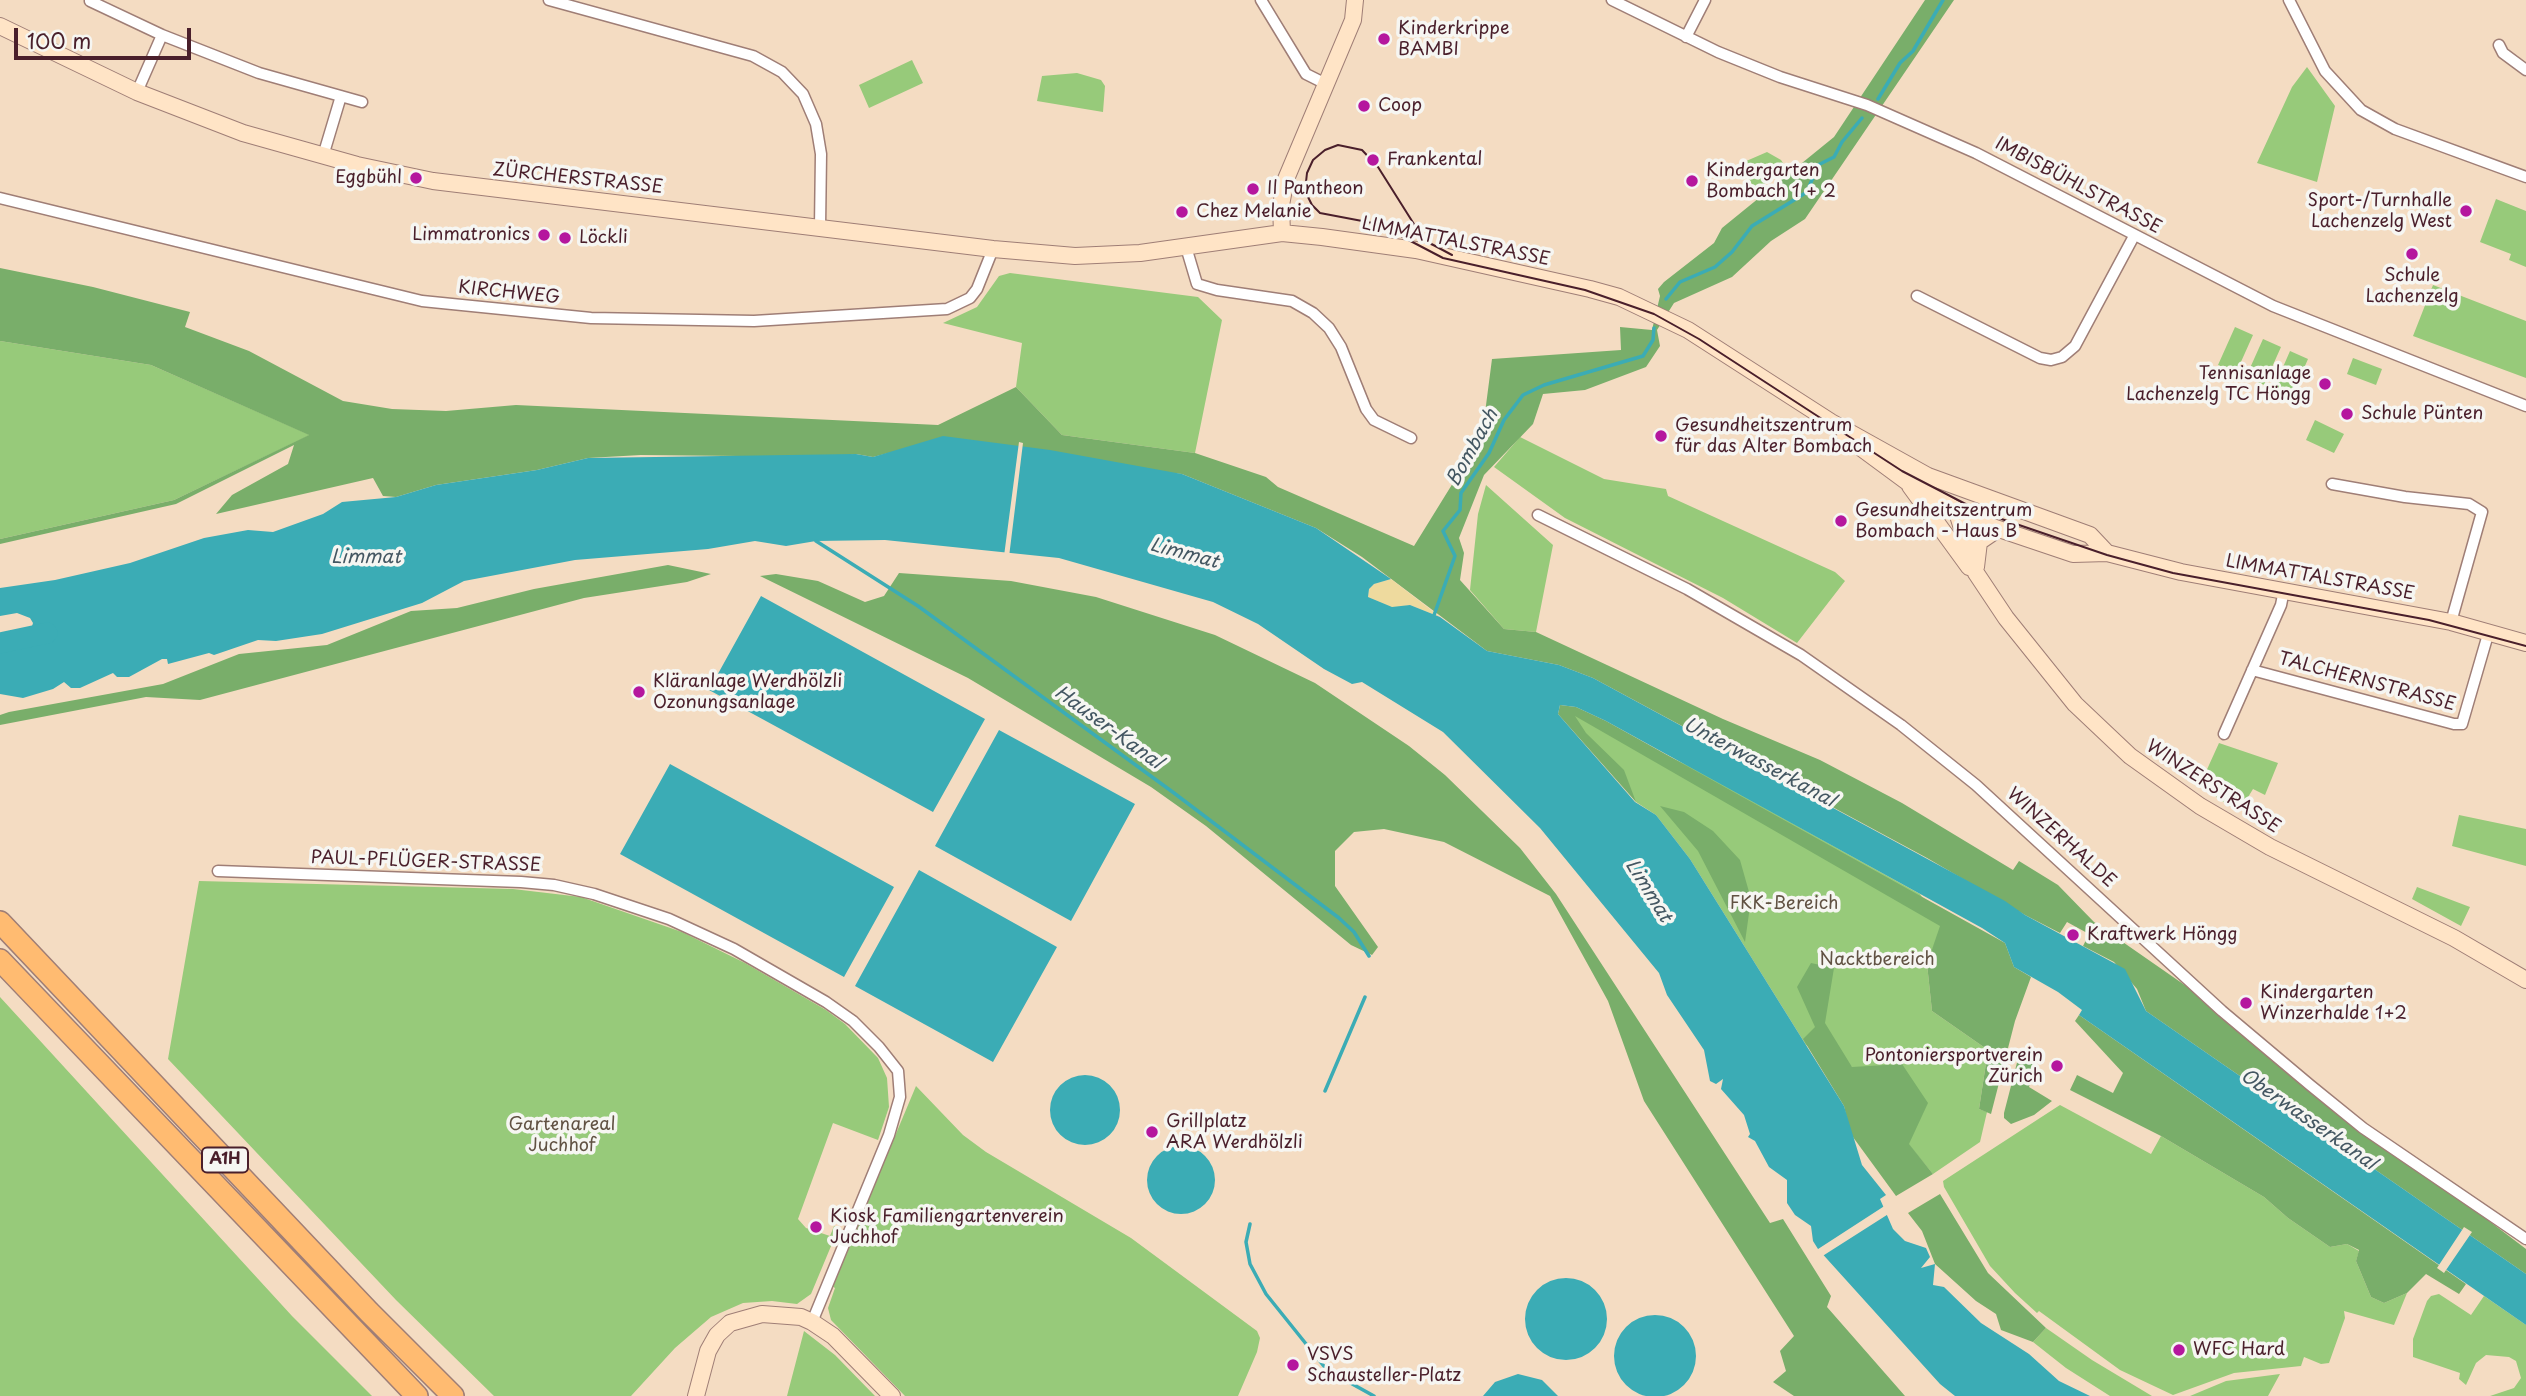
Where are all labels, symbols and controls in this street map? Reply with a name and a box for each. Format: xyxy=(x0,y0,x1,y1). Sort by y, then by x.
scale bar xyxy=(18,14,194,58)
place label: Kinderkrippe BAMBI xyxy=(1398,18,1509,60)
text: 100 m xyxy=(27,24,91,56)
marker: Kinderkrippe BAMBI xyxy=(1376,31,1392,47)
place label: Coop xyxy=(1378,95,1422,117)
marker: Coop xyxy=(1356,98,1372,114)
street label: IMBISBÜHLSTRASSE xyxy=(1991,133,2165,239)
place label: Frankental xyxy=(1387,149,1482,171)
marker: Frankental xyxy=(1365,152,1381,168)
street label: ZÜRCHERSTRASSE xyxy=(492,159,664,199)
place label: Kindergarten Bombach 1 + 2 xyxy=(1706,160,1836,202)
place label: Eggbühl xyxy=(335,167,402,189)
marker: Eggbühl xyxy=(408,170,424,186)
marker: Kindergarten Bombach 1 + 2 xyxy=(1684,173,1700,189)
place label: Il Pantheon xyxy=(1267,178,1364,200)
marker: Il Pantheon xyxy=(1245,181,1261,197)
place label: Sport-/Turnhalle Lachenzelg West xyxy=(2308,190,2452,232)
place label: Chez Melanie xyxy=(1196,201,1312,223)
marker: Sport-/Turnhalle Lachenzelg West xyxy=(2458,203,2474,219)
marker: Chez Melanie xyxy=(1174,204,1190,220)
street label: LIMMATTALSTRASSE xyxy=(1360,213,1552,271)
place label: Limmatronics xyxy=(412,224,530,246)
marker: Limmatronics xyxy=(536,227,552,243)
place label: Löckli xyxy=(579,227,628,249)
marker: Löckli xyxy=(557,230,573,246)
marker: Schule Lachenzelg xyxy=(2404,246,2420,262)
place label: Schule Lachenzelg xyxy=(2366,265,2458,308)
street label: KIRCHWEG xyxy=(457,277,561,309)
place label: Tennisanlage Lachenzelg TC Höngg xyxy=(2126,363,2311,406)
marker: Tennisanlage Lachenzelg TC Höngg xyxy=(2317,376,2333,392)
place label: Schule Pünten xyxy=(2361,403,2483,425)
water label: Bombach xyxy=(1443,406,1503,490)
marker: Schule Pünten xyxy=(2339,406,2355,422)
place label: Gesundheitszentrum für das Alter Bombach xyxy=(1675,415,1872,458)
marker: Gesundheitszentrum für das Alter Bombach xyxy=(1653,428,1669,444)
place label: Gesundheitszentrum Bombach - Haus B xyxy=(1855,500,2032,542)
marker: Gesundheitszentrum Bombach - Haus B xyxy=(1833,513,1849,529)
water label: Limmat xyxy=(1147,534,1221,574)
water label: Limmat xyxy=(331,547,401,569)
street label: LIMMATTALSTRASSE xyxy=(2224,551,2416,605)
street label: TALCHERNSTRASSE xyxy=(2276,648,2458,716)
place label: Kläranlage Werdhölzli Ozonungsanlage xyxy=(653,671,842,714)
water label: Hauser-Kanal xyxy=(1050,681,1166,775)
marker: Kläranlage Werdhölzli Ozonungsanlage xyxy=(631,684,647,700)
water label: Unterwasserkanal xyxy=(1679,713,1839,813)
street label: WINZERSTRASSE xyxy=(2142,736,2284,838)
street label: WINZERHALDE xyxy=(2002,783,2120,893)
street label: PAUL-PFLÜGER-STRASSE xyxy=(310,847,542,877)
water label: Limmat xyxy=(1620,855,1676,927)
park label: FKK-Bereich xyxy=(1730,893,1838,915)
place label: Kraftwerk Höngg xyxy=(2087,924,2237,946)
marker: Kraftwerk Höngg xyxy=(2065,927,2081,943)
park label: Nacktbereich xyxy=(1819,949,1935,971)
place label: Kindergarten Winzerhalde 1+2 xyxy=(2260,982,2407,1024)
marker: Kindergarten Winzerhalde 1+2 xyxy=(2238,995,2254,1011)
place label: Pontoniersportverein Zürich xyxy=(1865,1045,2043,1088)
marker: Pontoniersportverein Zürich xyxy=(2049,1058,2065,1074)
water label: Oberwasserkanal xyxy=(2236,1065,2380,1175)
place label: Grillplatz ARA Werdhölzli xyxy=(1166,1111,1303,1154)
park label: Gartenareal Juchhof xyxy=(508,1114,616,1156)
marker: Grillplatz ARA Werdhölzli xyxy=(1144,1124,1160,1140)
road number: A1H xyxy=(202,1148,248,1172)
place label: Kiosk Familiengartenverein Juchhof xyxy=(830,1206,1064,1248)
marker: Kiosk Familiengartenverein Juchhof xyxy=(808,1219,824,1235)
place label: WFC Hard xyxy=(2193,1339,2285,1361)
marker: WFC Hard xyxy=(2171,1342,2187,1358)
place label: VSVS Schausteller-Platz xyxy=(1307,1344,1461,1386)
marker: VSVS Schausteller-Platz xyxy=(1285,1357,1301,1373)

